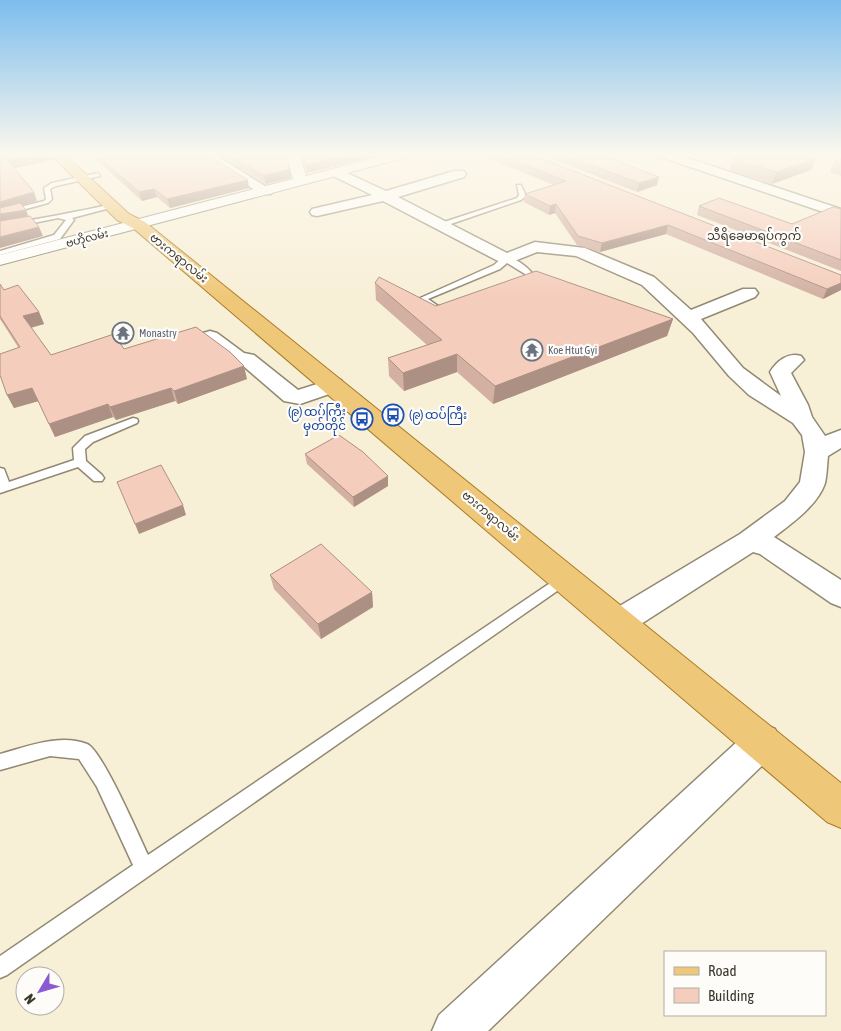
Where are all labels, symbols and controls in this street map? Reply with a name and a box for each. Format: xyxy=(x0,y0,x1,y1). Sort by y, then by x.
street label: ဗဟိုလမ်း xyxy=(64,226,110,252)
district label: သီရိခေမာရပ်ကွက် xyxy=(707,227,801,246)
street label: ဗားကရာလမ်း xyxy=(145,229,212,288)
temple icon: Monastry xyxy=(111,321,135,345)
place label: Monastry xyxy=(139,327,177,339)
temple icon: Koe Htut Gyi xyxy=(520,338,544,362)
place label: Koe Htut Gyi xyxy=(548,344,597,356)
place label: (၉) ထပ်ကြီး မှတ်တိုင် xyxy=(288,403,346,436)
bus stop icon: (၉) ထပ်ကြီး xyxy=(381,403,405,427)
place label: (၉) ထပ်ကြီး xyxy=(409,406,467,425)
bus stop icon: (၉) ထပ်ကြီး မှတ်တိုင် xyxy=(350,407,374,431)
street label: ဗားကရာလမ်း xyxy=(457,486,524,546)
legend xyxy=(664,951,826,1016)
text: Road xyxy=(708,962,737,979)
north arrow xyxy=(15,966,65,1016)
text: Building xyxy=(708,987,754,1004)
text: N xyxy=(21,991,39,1007)

